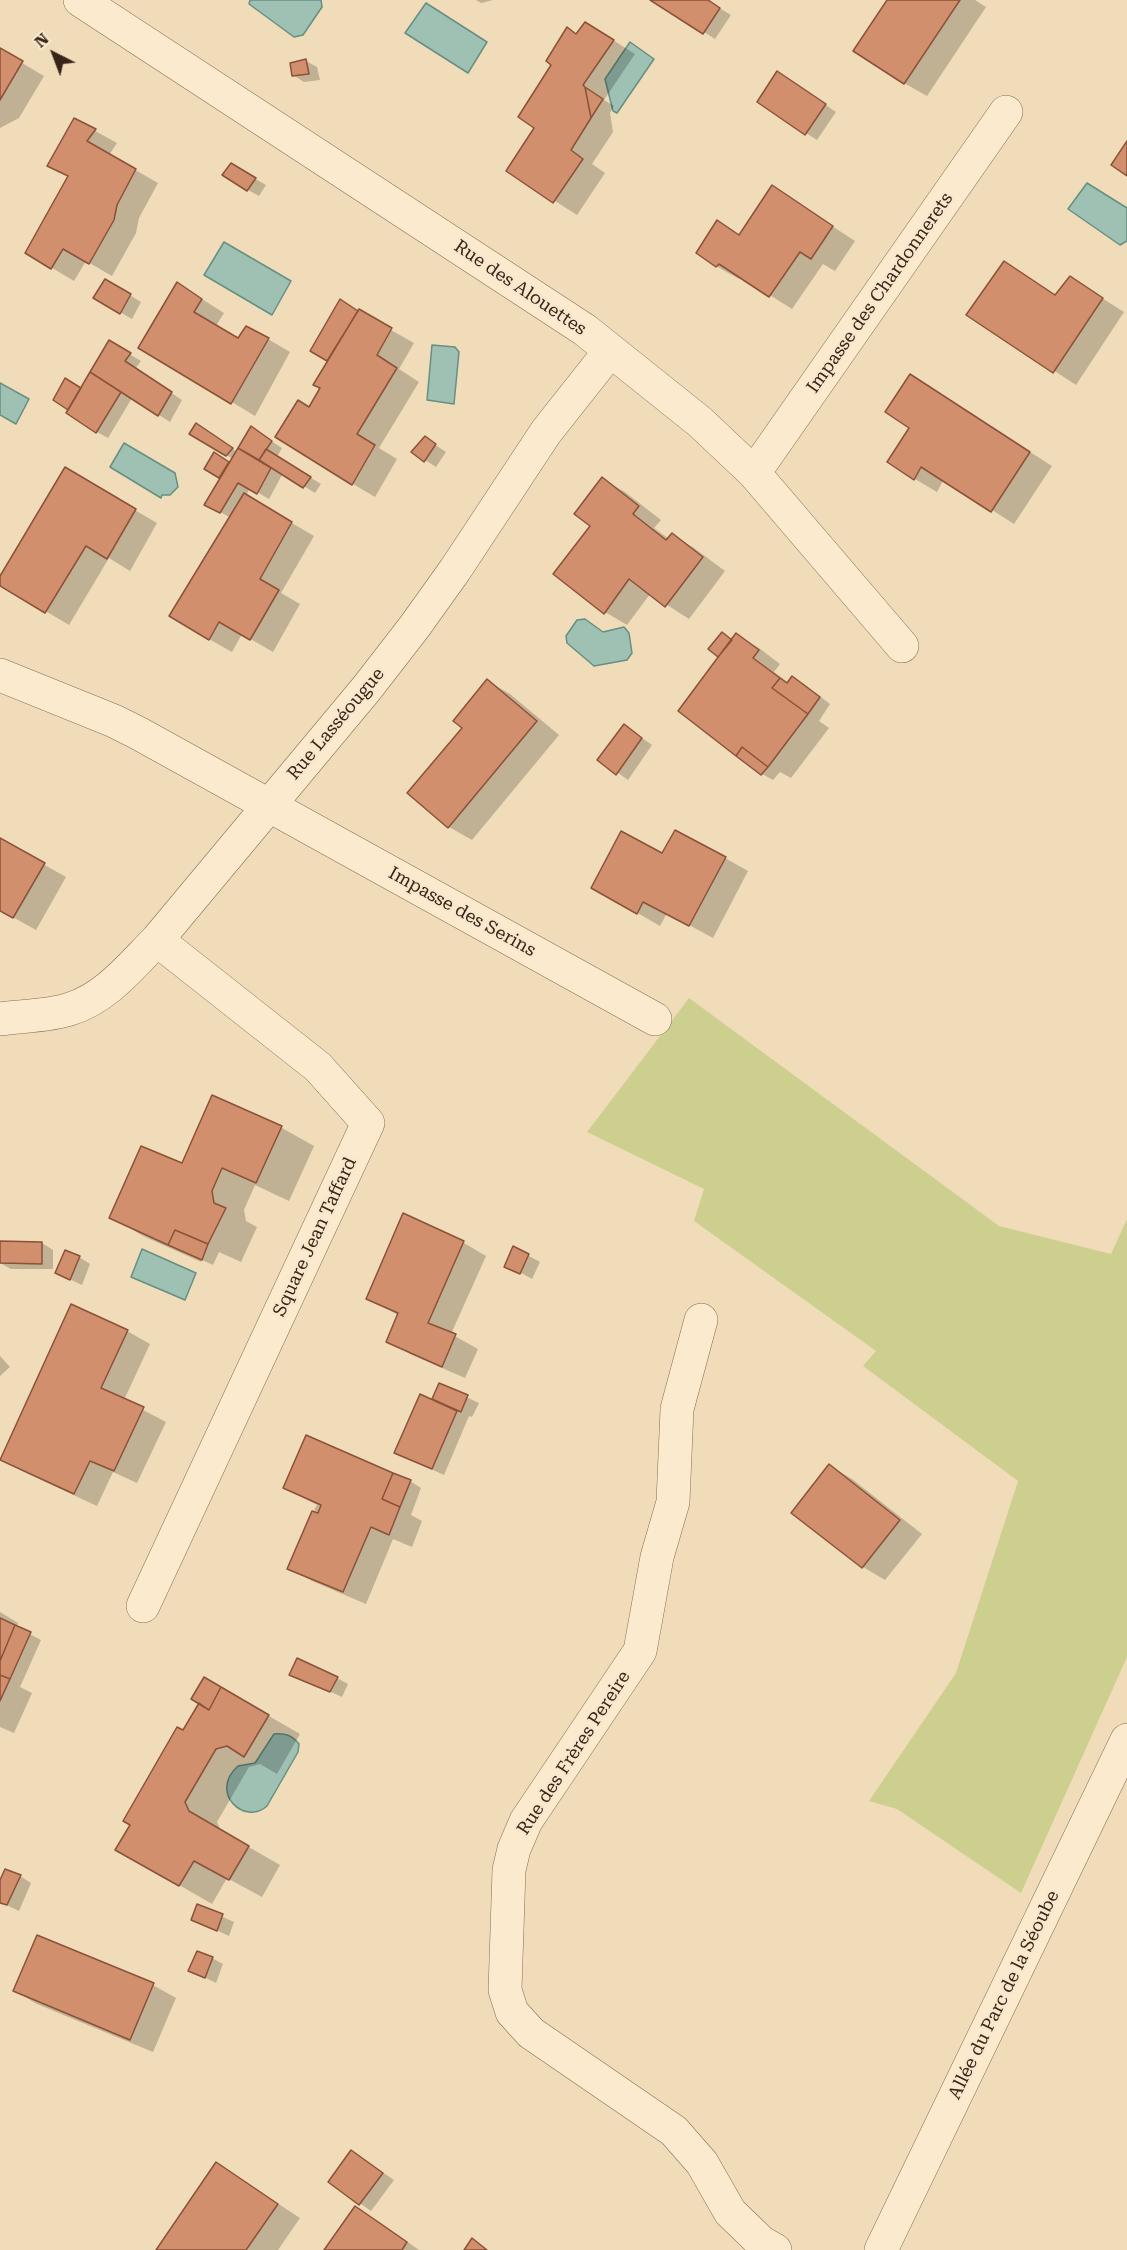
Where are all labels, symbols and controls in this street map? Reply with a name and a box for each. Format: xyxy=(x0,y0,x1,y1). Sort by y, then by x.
north arrow xyxy=(24,24,84,84)
text: N xyxy=(31,29,53,51)
street label: Impasse des Chardonnerets xyxy=(802,189,958,397)
street label: Rue des Alouettes xyxy=(450,236,590,340)
street label: Rue Lasséougue xyxy=(283,664,389,784)
street label: Impasse des Serins xyxy=(385,863,539,961)
street label: Square Jean Taffard xyxy=(269,1154,361,1320)
street label: Rue des Frères Pereire xyxy=(513,1667,635,1839)
street label: Allée du Parc de la Séoube xyxy=(944,1887,1064,2103)

